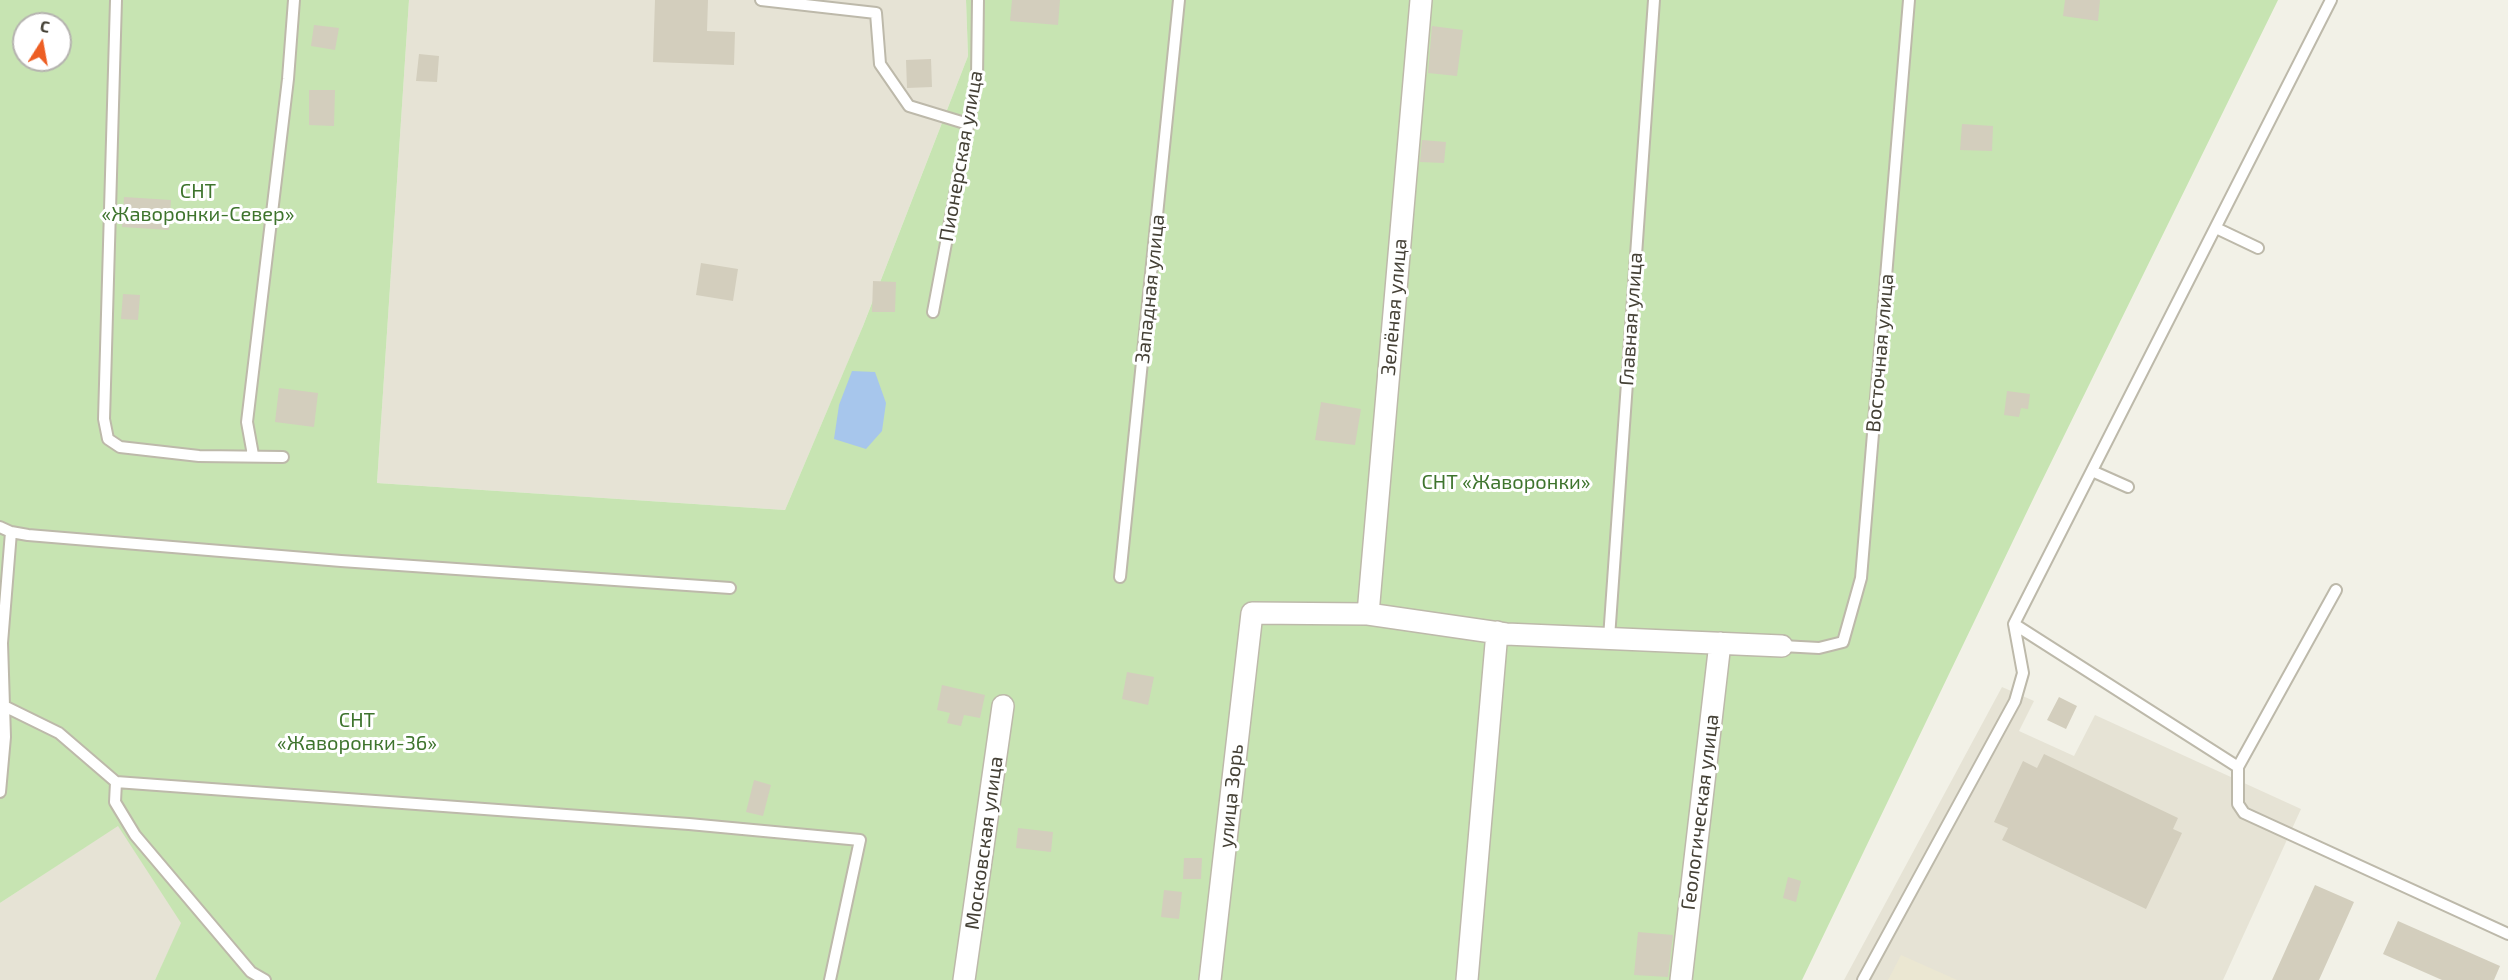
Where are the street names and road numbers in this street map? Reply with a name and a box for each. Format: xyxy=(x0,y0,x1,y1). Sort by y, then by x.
street label: Пионерская улица xyxy=(934,69,988,243)
street label: Западная улица xyxy=(1130,213,1170,365)
street label: Зелёная улица xyxy=(1376,237,1412,377)
street label: Главная улица xyxy=(1614,251,1648,387)
street label: Восточная улица xyxy=(1861,273,1899,433)
street label: Геологическая улица xyxy=(1676,713,1724,911)
street label: улица Зорь xyxy=(1214,743,1248,849)
street label: Московская улица xyxy=(960,755,1008,931)

